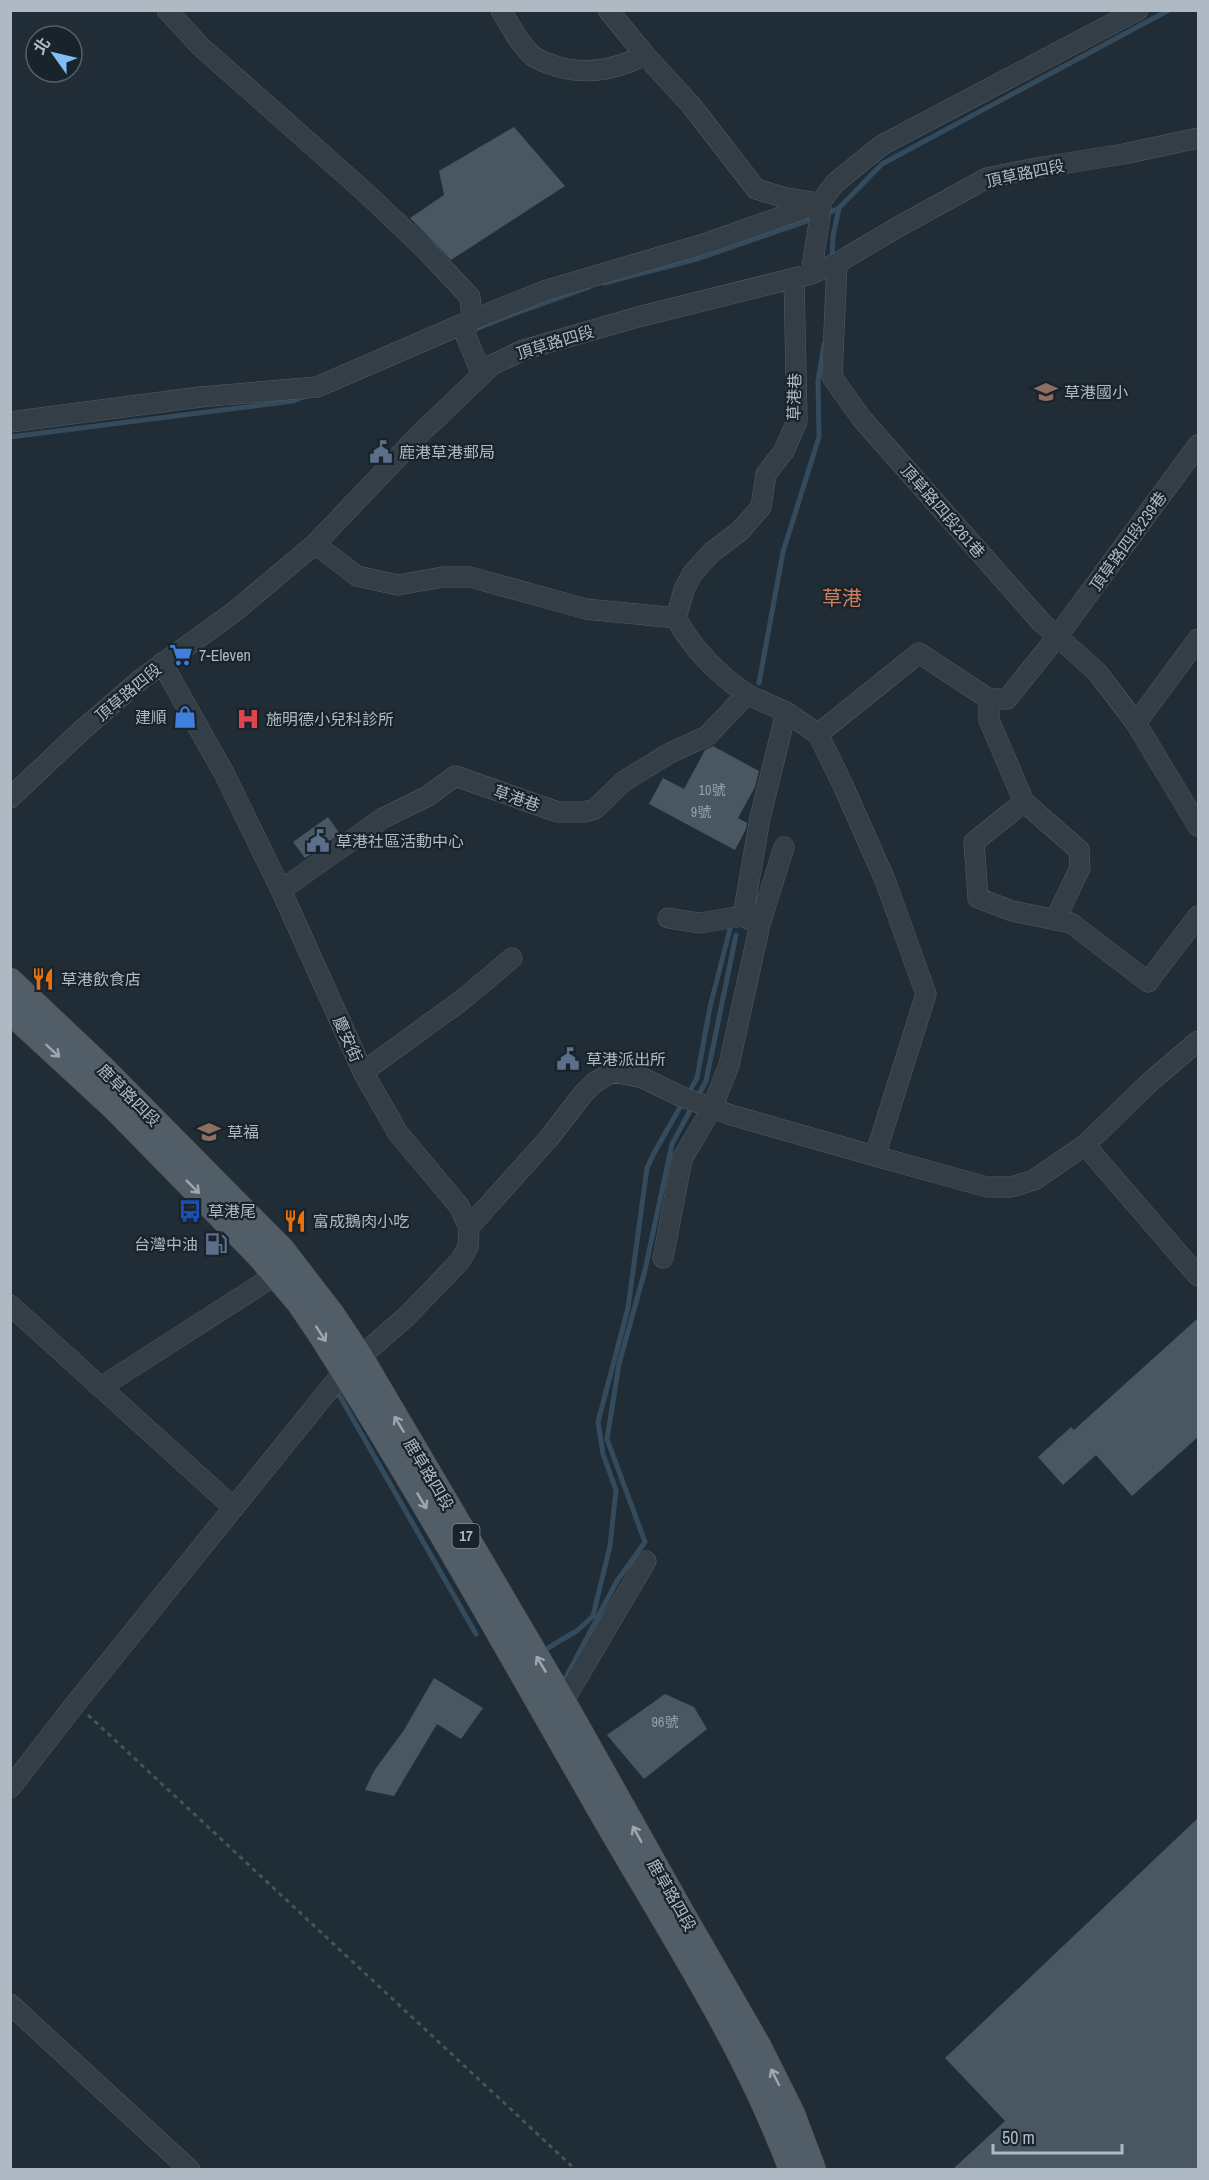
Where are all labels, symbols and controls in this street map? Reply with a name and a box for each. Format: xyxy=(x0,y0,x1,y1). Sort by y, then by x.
north arrow xyxy=(24,24,84,84)
text: 北 xyxy=(28,33,55,58)
street label: 頂草路四段 xyxy=(984,154,1066,192)
street label: 頂草路四段 xyxy=(514,320,596,364)
street label: 草港巷 xyxy=(783,373,805,421)
school or university icon: 草港國小 xyxy=(1033,379,1059,405)
place label: 草港國小 xyxy=(1064,381,1128,403)
public building icon: 鹿港草港郵局 xyxy=(368,439,394,465)
place label: 鹿港草港郵局 xyxy=(399,441,495,463)
street label: 頂草路四段261巷 xyxy=(896,459,990,563)
street label: 頂草路四段239巷 xyxy=(1084,487,1172,595)
district label: 草港 xyxy=(822,584,862,611)
supermarket icon: 7-Eleven xyxy=(168,642,194,668)
place label: 7-Eleven xyxy=(199,644,251,666)
street label: 頂草路四段 xyxy=(90,658,166,726)
shop icon: 建順 xyxy=(172,704,198,730)
place label: 建順 xyxy=(135,706,167,728)
hospital icon: 施明德小兒科診所 xyxy=(235,706,261,732)
place label: 施明德小兒科診所 xyxy=(266,708,394,730)
street label: 草港巷 xyxy=(491,780,543,816)
house number: 10號 xyxy=(699,781,725,799)
house number: 9號 xyxy=(691,803,711,821)
public building icon: 草港社區活動中心 xyxy=(305,828,331,854)
place label: 草港社區活動中心 xyxy=(336,830,464,852)
restaurant icon: 草港飲食店 xyxy=(30,966,56,992)
place label: 草港飲食店 xyxy=(61,968,141,990)
street label: 慶安街 xyxy=(328,1013,368,1065)
one-way arrow xyxy=(46,1044,61,1058)
public building icon: 草港派出所 xyxy=(555,1046,581,1072)
place label: 草港派出所 xyxy=(586,1048,666,1070)
street label: 鹿草路四段 xyxy=(93,1059,165,1131)
school or university icon: 草福 xyxy=(196,1119,222,1145)
place label: 草福 xyxy=(227,1121,259,1143)
one-way arrow xyxy=(185,1180,200,1195)
bus stop icon: 草港尾 xyxy=(177,1198,203,1224)
place label: 草港尾 xyxy=(208,1200,256,1222)
restaurant icon: 富成鵝肉小吃 xyxy=(282,1208,308,1234)
place label: 富成鵝肉小吃 xyxy=(313,1210,409,1232)
fuel station icon: 台灣中油 xyxy=(203,1231,229,1257)
place label: 台灣中油 xyxy=(134,1233,198,1255)
one-way arrow xyxy=(315,1325,327,1342)
one-way arrow xyxy=(393,1416,405,1433)
street label: 鹿草路四段 xyxy=(399,1434,459,1514)
one-way arrow xyxy=(416,1492,428,1509)
road number: 17 xyxy=(452,1524,480,1548)
one-way arrow xyxy=(535,1656,547,1673)
house number: 96號 xyxy=(652,1713,678,1731)
one-way arrow xyxy=(631,1826,643,1843)
street label: 鹿草路四段 xyxy=(642,1855,702,1935)
one-way arrow xyxy=(768,2068,780,2086)
scale bar xyxy=(993,2117,1122,2155)
text: 50 m xyxy=(1002,2125,1035,2150)

